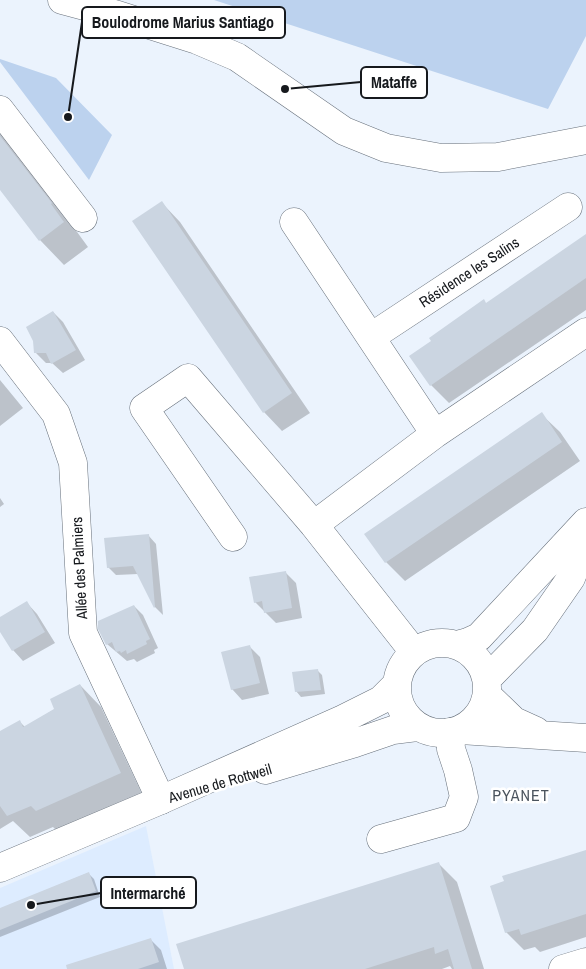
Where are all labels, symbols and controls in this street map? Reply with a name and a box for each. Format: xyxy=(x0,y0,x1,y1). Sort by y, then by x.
callout: Boulodrome Marius Santiago xyxy=(82,7,285,38)
text: Boulodrome Marius Santiago xyxy=(92,11,274,33)
callout: Mataffe xyxy=(361,67,427,98)
text: Mataffe xyxy=(371,71,417,93)
street label: Résidence les Salins xyxy=(415,232,523,312)
street label: Allée des Palmiers xyxy=(66,516,92,621)
street label: Avenue de Rottweil xyxy=(165,758,274,808)
district label: PYANET xyxy=(492,784,550,806)
callout: Intermarché xyxy=(101,877,196,908)
text: Intermarché xyxy=(110,882,186,904)

